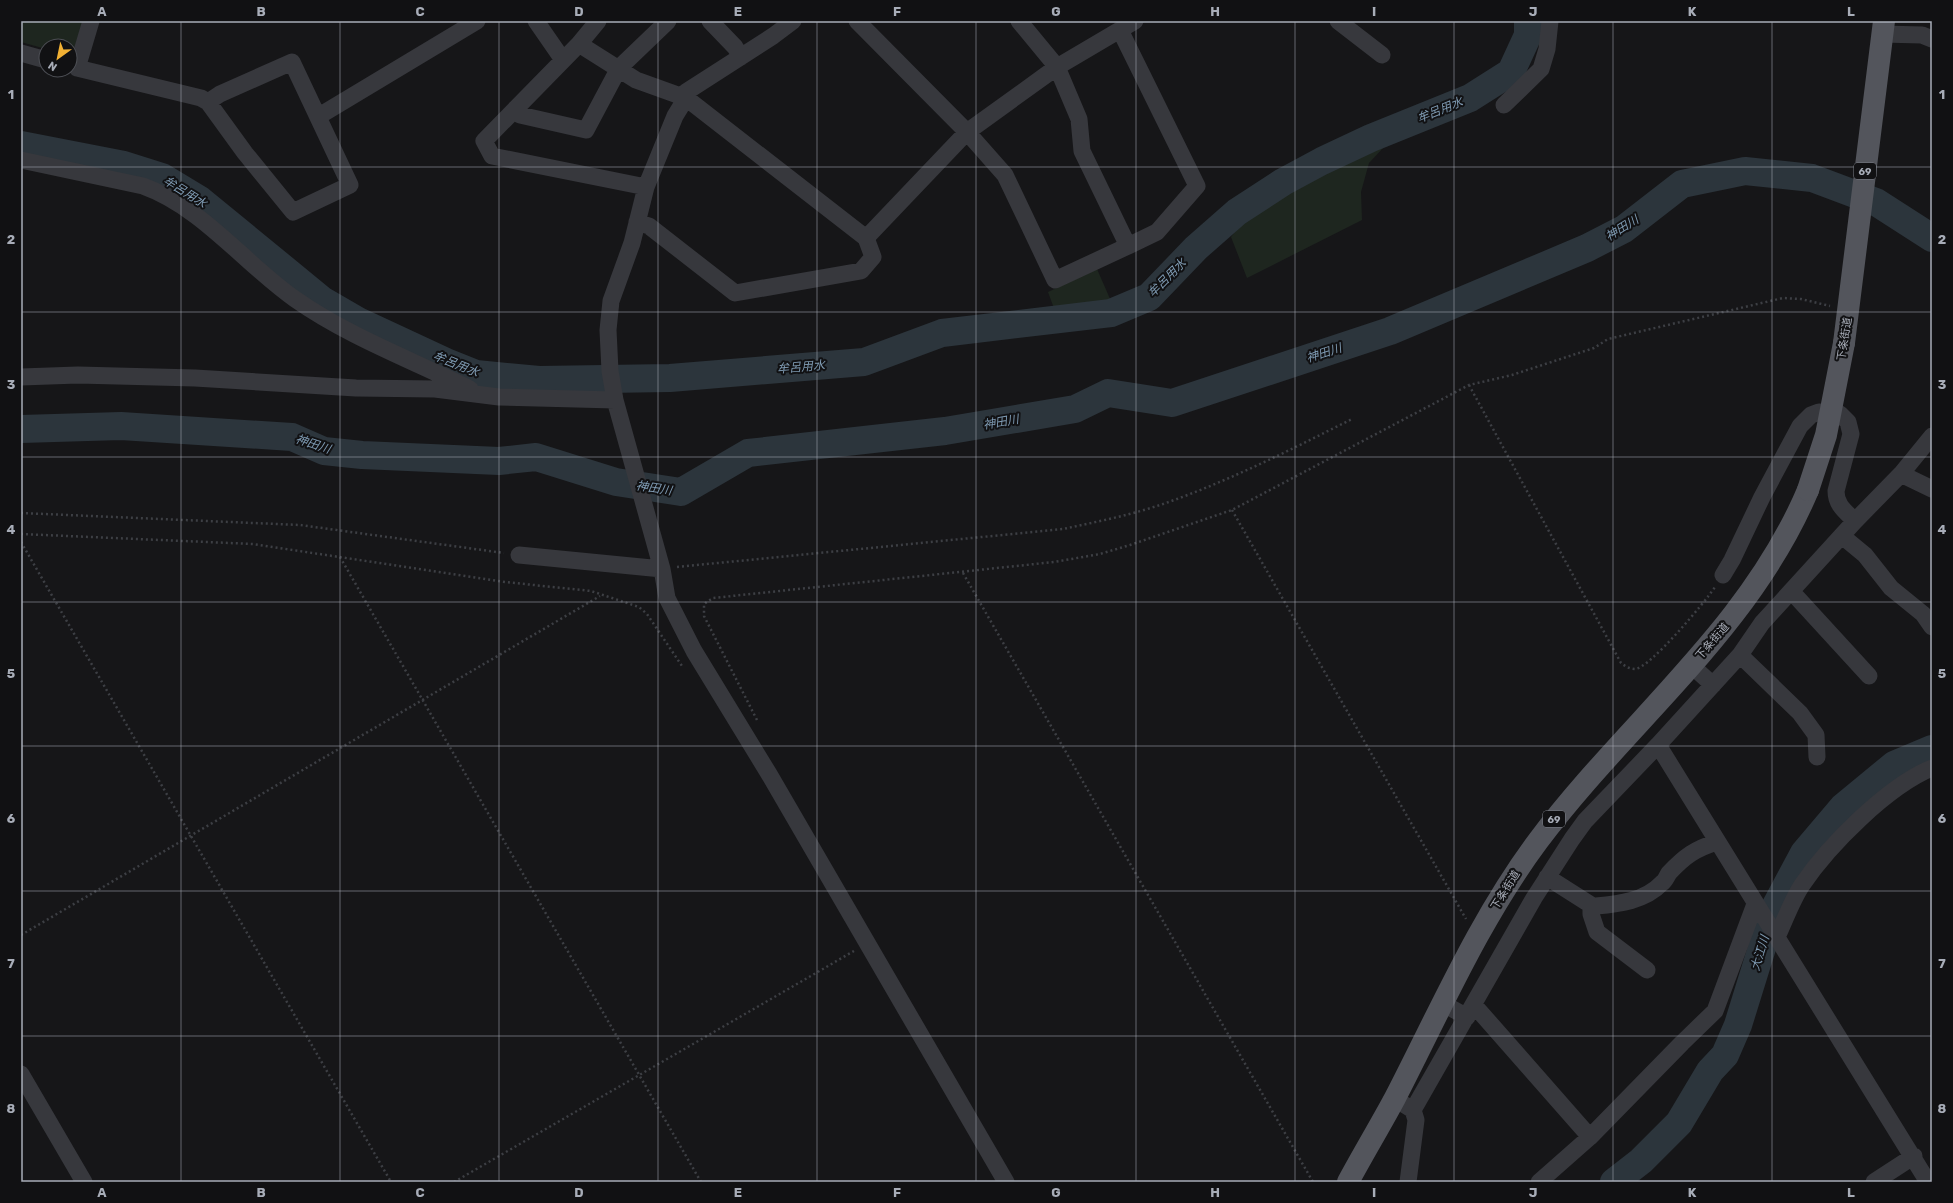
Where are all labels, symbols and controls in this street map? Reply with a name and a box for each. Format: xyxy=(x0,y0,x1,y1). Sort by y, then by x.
text: A xyxy=(97,4,107,19)
text: B xyxy=(256,4,266,19)
text: C xyxy=(415,4,425,19)
text: D xyxy=(574,4,584,19)
text: E xyxy=(734,4,742,19)
text: F xyxy=(893,4,901,19)
text: G xyxy=(1051,4,1061,19)
text: H xyxy=(1210,4,1220,19)
text: I xyxy=(1372,4,1376,19)
text: J xyxy=(1529,4,1537,19)
text: K xyxy=(1688,4,1697,19)
text: L xyxy=(1847,4,1855,19)
north arrow xyxy=(38,38,78,78)
text: N xyxy=(46,58,60,74)
text: 1 xyxy=(8,87,14,102)
text: 1 xyxy=(1939,87,1945,102)
water label: 牟呂用水 xyxy=(1415,94,1467,125)
road number: 69 xyxy=(1854,163,1876,179)
water label: 牟呂用水 xyxy=(161,173,211,212)
water label: 神田川 xyxy=(1603,211,1643,243)
text: 2 xyxy=(7,232,15,247)
text: 2 xyxy=(1938,232,1946,247)
water label: 牟呂用水 xyxy=(1145,255,1190,300)
street label: 下条街道 xyxy=(1835,316,1854,362)
water label: 神田川 xyxy=(1305,340,1345,365)
water label: 牟呂用水 xyxy=(431,349,483,380)
water label: 牟呂用水 xyxy=(776,358,828,376)
text: 3 xyxy=(7,377,16,392)
text: 3 xyxy=(1938,377,1947,392)
water label: 神田川 xyxy=(982,412,1022,432)
water label: 神田川 xyxy=(294,432,334,457)
water label: 神田川 xyxy=(635,478,675,498)
text: 4 xyxy=(7,522,16,537)
text: 4 xyxy=(1938,522,1947,537)
street label: 下条街道 xyxy=(1693,620,1732,662)
text: 5 xyxy=(7,666,15,681)
text: 5 xyxy=(1938,666,1946,681)
text: 6 xyxy=(7,811,16,826)
road number: 69 xyxy=(1543,811,1565,827)
text: 6 xyxy=(1938,811,1947,826)
street label: 下条街道 xyxy=(1488,868,1523,912)
water label: 大江川 xyxy=(1748,932,1773,972)
text: 7 xyxy=(7,956,15,971)
text: 7 xyxy=(1938,956,1946,971)
text: 8 xyxy=(7,1101,16,1116)
text: 8 xyxy=(1938,1101,1947,1116)
text: A xyxy=(97,1185,107,1200)
text: B xyxy=(256,1185,266,1200)
text: C xyxy=(415,1185,425,1200)
text: D xyxy=(574,1185,584,1200)
text: E xyxy=(734,1185,742,1200)
text: F xyxy=(893,1185,901,1200)
text: G xyxy=(1051,1185,1061,1200)
text: H xyxy=(1210,1185,1220,1200)
text: I xyxy=(1372,1185,1376,1200)
text: J xyxy=(1529,1185,1537,1200)
text: K xyxy=(1688,1185,1697,1200)
text: L xyxy=(1847,1185,1855,1200)

